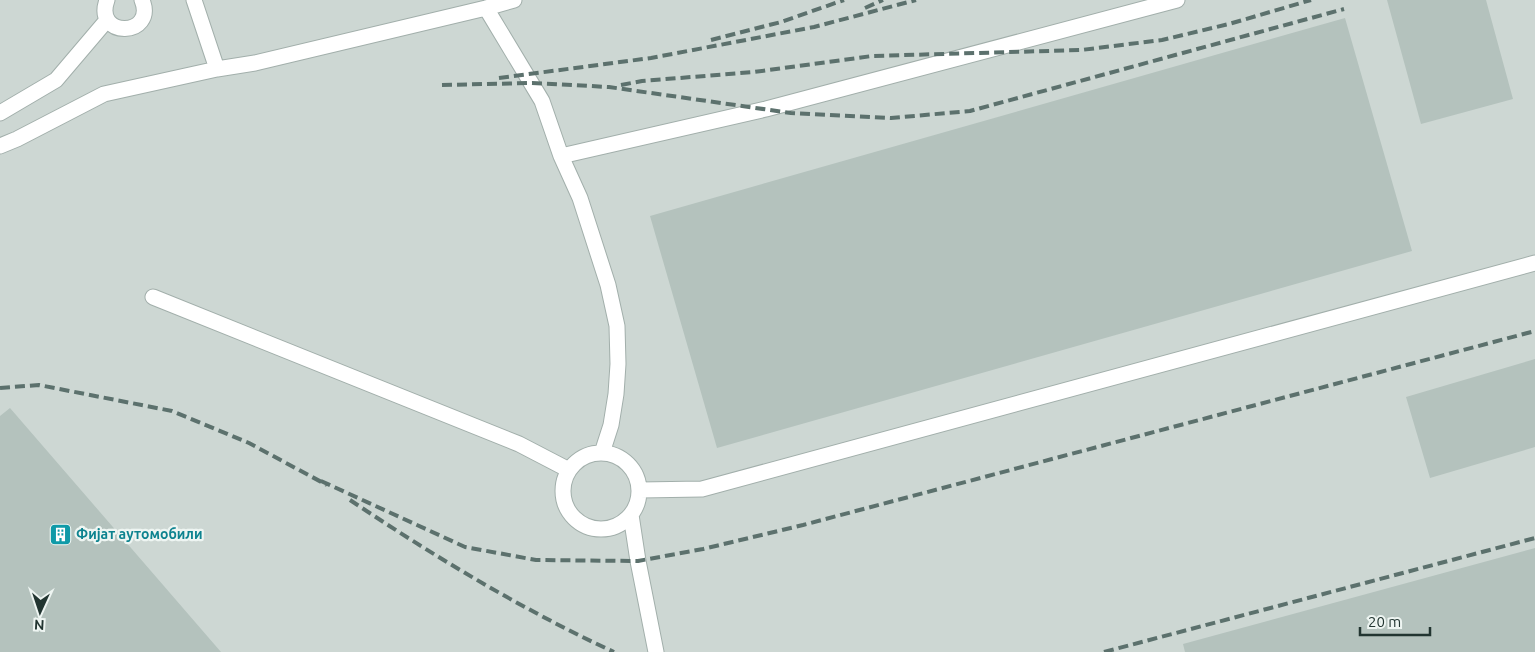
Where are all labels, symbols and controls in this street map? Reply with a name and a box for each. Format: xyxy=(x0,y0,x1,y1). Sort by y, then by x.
building icon: Фијат аутомобили xyxy=(48,522,72,546)
place label: Фијат аутомобили xyxy=(76,526,203,542)
north arrow xyxy=(15,587,65,637)
scale bar xyxy=(1360,604,1430,636)
text: 20 m xyxy=(1368,613,1401,630)
text: N xyxy=(34,617,45,633)

